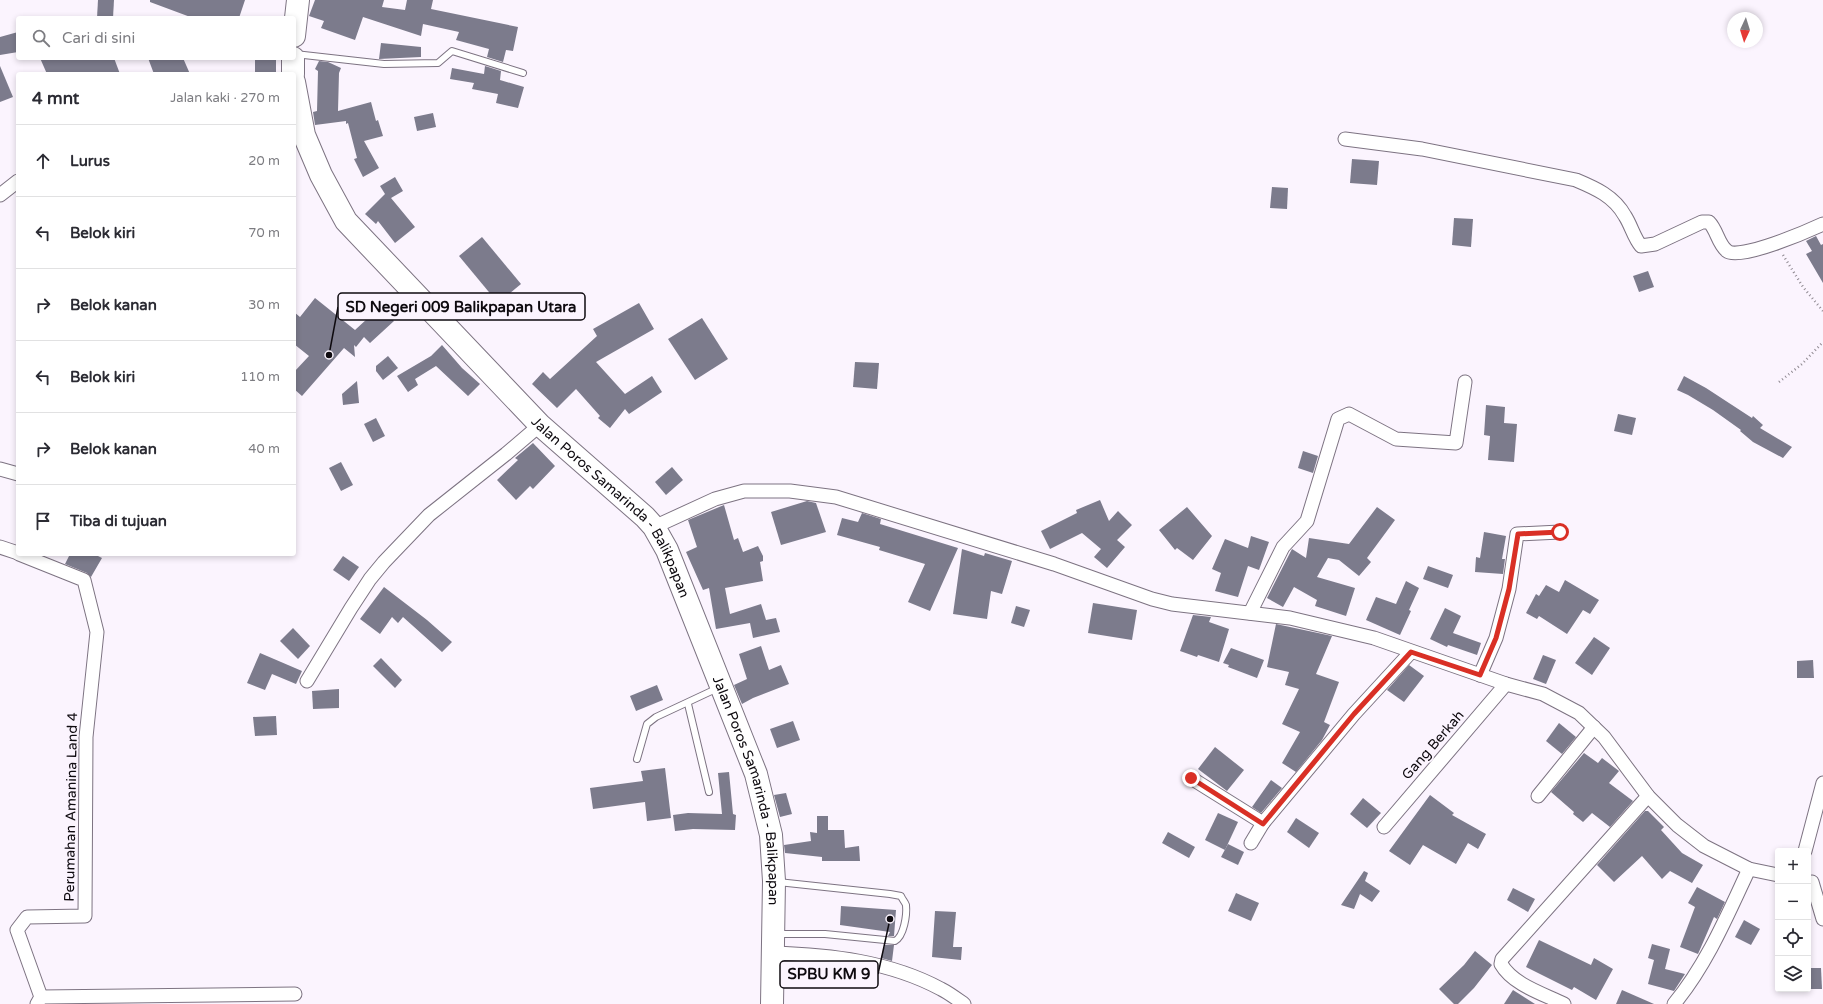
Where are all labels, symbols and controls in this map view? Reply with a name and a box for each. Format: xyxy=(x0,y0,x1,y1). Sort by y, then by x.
north arrow xyxy=(1727,12,1763,48)
search box xyxy=(16,16,296,60)
icon: search xyxy=(30,27,52,49)
text: Cari di sini xyxy=(62,29,135,47)
text: 4 mnt xyxy=(32,88,79,109)
text: Jalan kaki · 270 m xyxy=(170,90,280,106)
icon: ahead xyxy=(32,150,54,172)
text: Lurus xyxy=(70,152,110,170)
text: 20 m xyxy=(248,153,280,169)
icon: left xyxy=(32,222,54,244)
text: Belok kiri xyxy=(70,224,135,242)
text: 70 m xyxy=(248,225,280,241)
callout: SD Negeri 009 Balikpapan Utara xyxy=(338,293,585,320)
icon: right xyxy=(32,294,54,316)
text: Belok kanan xyxy=(70,296,157,314)
text: 30 m xyxy=(248,297,280,313)
text: SD Negeri 009 Balikpapan Utara xyxy=(345,298,577,317)
icon: left xyxy=(32,366,54,388)
text: Belok kiri xyxy=(70,368,135,386)
text: 110 m xyxy=(240,369,280,385)
street label: Jalan Poros Samarinda - Balikpapan xyxy=(528,413,694,600)
icon: right xyxy=(32,438,54,460)
text: Belok kanan xyxy=(70,440,157,458)
text: 40 m xyxy=(248,441,280,457)
icon: arrive xyxy=(32,510,54,532)
text: Tiba di tujuan xyxy=(70,512,167,530)
route start xyxy=(1551,523,1569,541)
street label: Jalan Poros Samarinda - Balikpapan xyxy=(709,673,783,906)
street label: Gang Berkah xyxy=(1398,707,1468,783)
street label: Perumahan Amanina Land 4 xyxy=(61,712,81,902)
route end xyxy=(1182,769,1200,787)
map controls xyxy=(1775,848,1811,992)
button: + xyxy=(1775,848,1811,884)
button: − xyxy=(1775,884,1811,920)
button: locate xyxy=(1775,920,1811,956)
button: layers xyxy=(1775,956,1811,992)
callout: SPBU KM 9 xyxy=(780,961,878,988)
text: SPBU KM 9 xyxy=(788,965,870,983)

